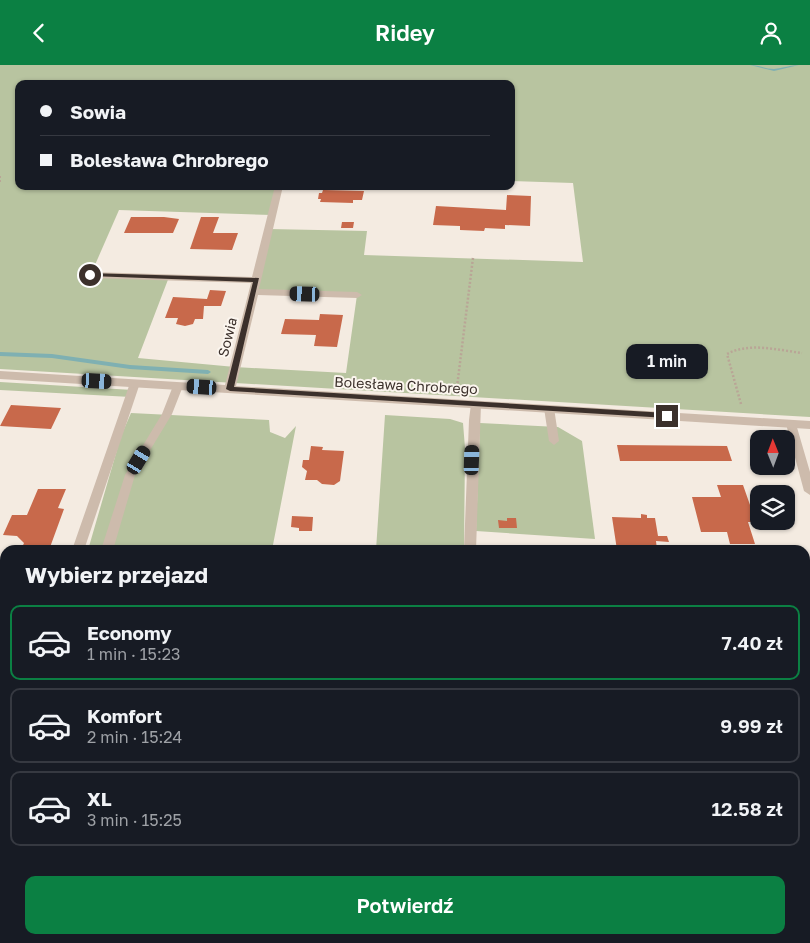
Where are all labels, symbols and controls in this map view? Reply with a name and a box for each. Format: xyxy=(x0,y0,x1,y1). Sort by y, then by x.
icon: back xyxy=(25,19,53,47)
text: Ridey xyxy=(375,19,435,46)
icon: person xyxy=(757,19,785,47)
text: Sowia xyxy=(70,100,126,123)
text: Bolesława Chrobrego xyxy=(70,148,269,171)
route start xyxy=(79,264,101,286)
car xyxy=(289,286,320,302)
street label: Sowia xyxy=(214,315,240,359)
callout: 1 min xyxy=(626,343,708,379)
text: 1 min xyxy=(647,351,687,371)
car xyxy=(81,373,112,389)
street label: Bolesława Chrobrego xyxy=(334,373,478,397)
car xyxy=(186,378,217,396)
route end xyxy=(656,405,678,427)
north arrow xyxy=(750,430,795,475)
map controls xyxy=(750,430,795,530)
car xyxy=(124,443,153,477)
car xyxy=(463,445,480,475)
button: layers xyxy=(750,485,795,530)
text: Wybierz przejazd xyxy=(25,561,208,588)
icon: car xyxy=(27,620,72,665)
text: Economy xyxy=(87,621,172,644)
text: 7.40 zł xyxy=(721,631,783,654)
text: 1 min · 15:23 xyxy=(87,644,180,664)
icon: car xyxy=(27,703,72,748)
text: Komfort xyxy=(87,704,162,727)
text: 9.99 zł xyxy=(720,714,783,737)
text: 2 min · 15:24 xyxy=(87,727,182,747)
icon: car xyxy=(27,786,72,831)
text: XL xyxy=(87,787,112,810)
text: 12.58 zł xyxy=(711,797,783,820)
text: 3 min · 15:25 xyxy=(87,810,182,830)
button: Potwierdź xyxy=(25,876,785,934)

